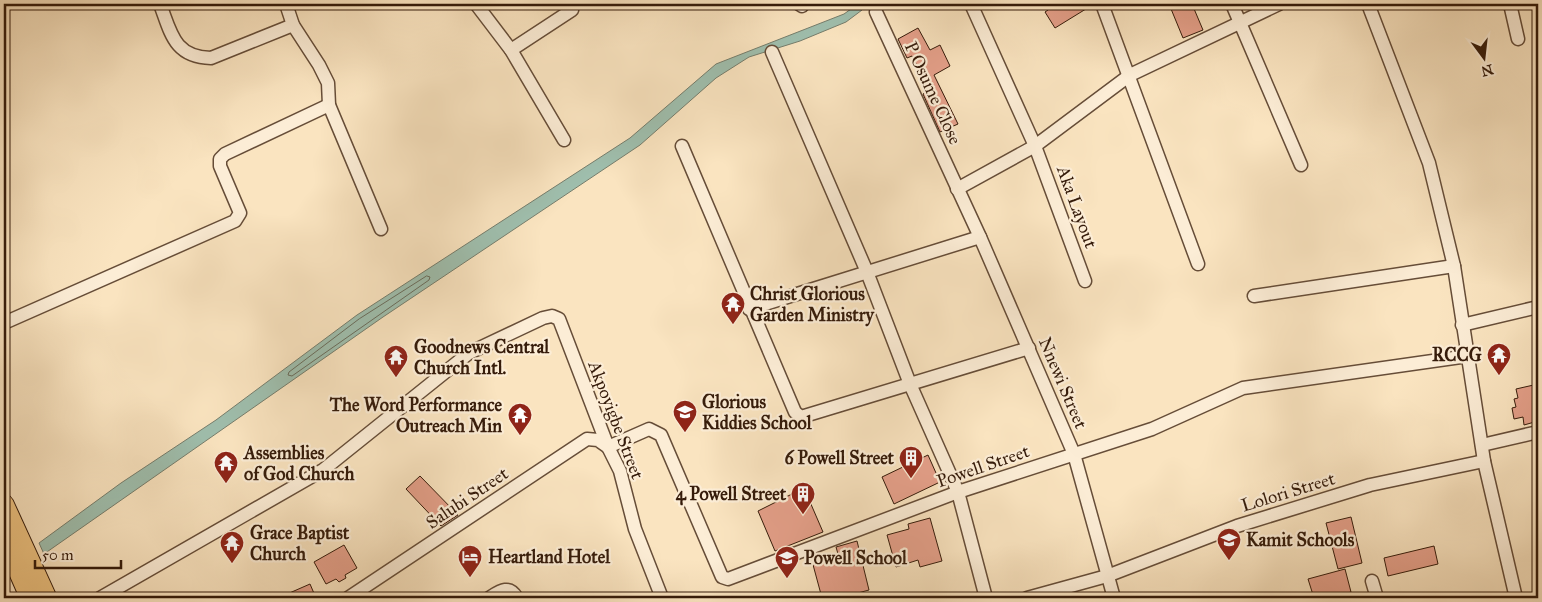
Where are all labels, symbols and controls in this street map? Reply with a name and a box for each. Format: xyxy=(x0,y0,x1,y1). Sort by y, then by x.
north arrow xyxy=(1460,32,1510,82)
street label: P Osume Close xyxy=(900,38,966,148)
text: N xyxy=(1479,60,1495,80)
street label: Aka Layout xyxy=(1052,162,1102,252)
place label: Christ Glorious Garden Ministry xyxy=(750,283,875,327)
temple icon: Christ Glorious Garden Ministry xyxy=(720,291,746,325)
street label: Nnewi Street xyxy=(1034,334,1092,433)
place label: Goodnews Central Church Intl. xyxy=(414,336,550,379)
temple icon: RCCG xyxy=(1486,342,1512,376)
temple icon: Goodnews Central Church Intl. xyxy=(383,344,409,378)
place label: RCCG xyxy=(1432,344,1482,366)
street label: Akpoyigbe Street xyxy=(582,357,649,483)
place label: Glorious Kiddies School xyxy=(702,391,813,434)
place label: The Word Performance Outreach Min xyxy=(329,394,502,437)
school or university icon: Glorious Kiddies School xyxy=(672,399,698,433)
temple icon: The Word Performance Outreach Min xyxy=(507,402,533,436)
street label: Powell Street xyxy=(934,440,1033,492)
place label: Assemblies of God Church xyxy=(243,442,355,485)
building icon: 6 Powell Street xyxy=(898,445,924,479)
place label: 6 Powell Street xyxy=(784,447,895,469)
temple icon: Assemblies of God Church xyxy=(213,450,239,484)
street label: Salubi Street xyxy=(422,462,513,534)
street label: Lolori Street xyxy=(1239,467,1338,517)
building icon: 4 Powell Street xyxy=(790,481,816,515)
place label: 4 Powell Street xyxy=(676,483,787,506)
place label: Grace Baptist Church xyxy=(250,522,350,565)
school or university icon: Kamit Schools xyxy=(1216,527,1242,561)
place label: Kamit Schools xyxy=(1246,529,1355,551)
temple icon: Grace Baptist Church xyxy=(219,530,245,564)
scale bar xyxy=(35,537,121,569)
hotel icon: Heartland Hotel xyxy=(457,544,483,578)
school or university icon: Powell School xyxy=(774,545,800,579)
text: 50 m xyxy=(42,546,74,564)
place label: Heartland Hotel xyxy=(488,546,611,568)
place label: Powell School xyxy=(804,547,908,569)

